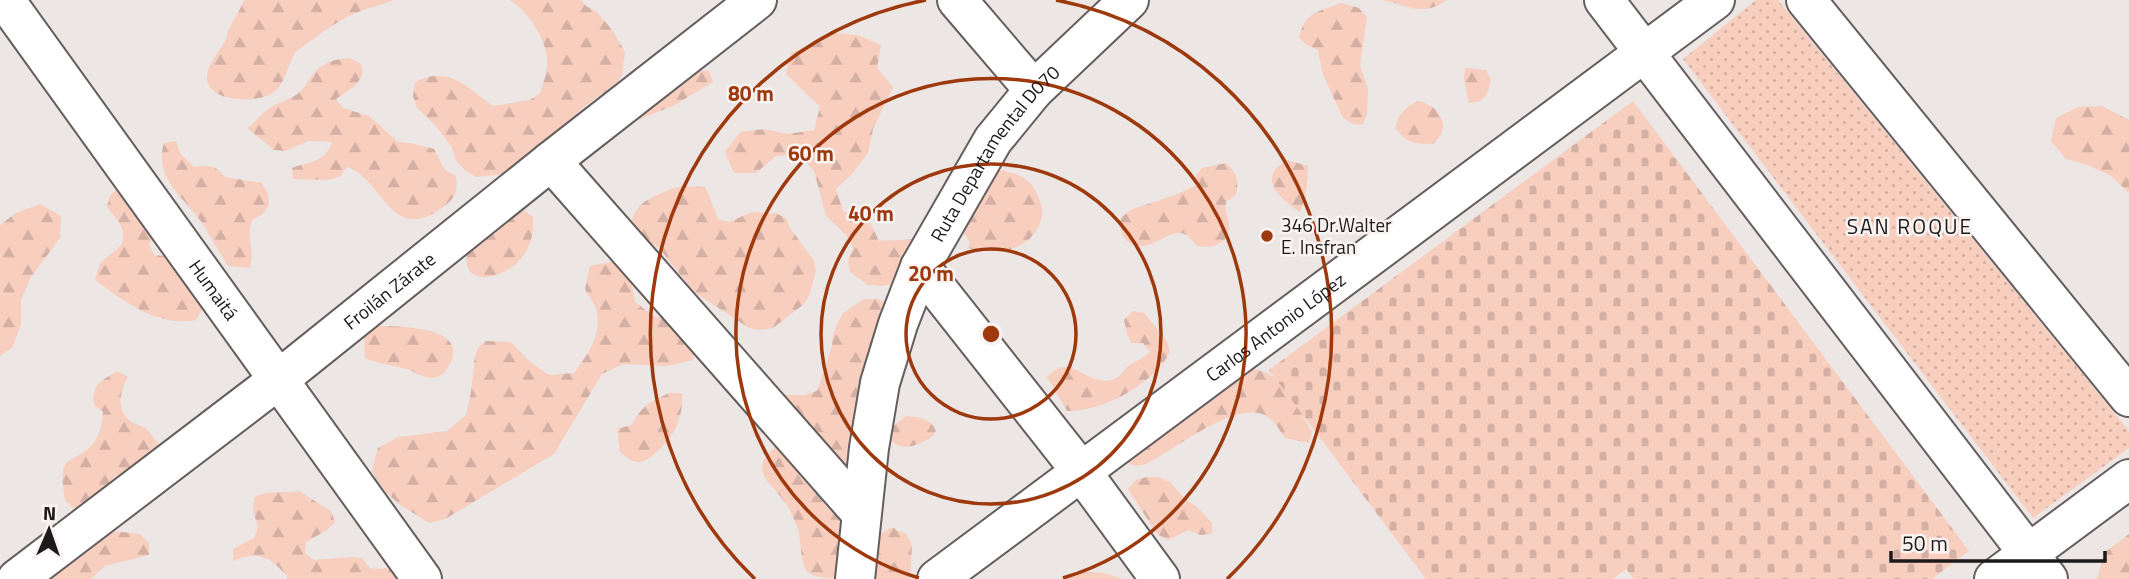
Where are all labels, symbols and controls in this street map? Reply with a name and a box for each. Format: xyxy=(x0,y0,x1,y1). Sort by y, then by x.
street label: Ruta Departamental D070 xyxy=(922,58,1066,247)
text: 80 m xyxy=(728,77,774,109)
text: 60 m xyxy=(788,137,834,169)
text: 40 m xyxy=(848,197,894,229)
place label: 346 Dr.Walter E. Insfran xyxy=(1281,210,1392,261)
district label: SAN ROQUE xyxy=(1847,210,1973,242)
marker: 346 Dr.Walter E. Insfran xyxy=(1259,228,1275,244)
street label: Froilán Zárate xyxy=(337,244,441,336)
street label: Humaitá xyxy=(182,253,246,326)
text: 20 m xyxy=(908,257,954,289)
street label: Carlos Antonio López xyxy=(1199,265,1351,388)
centre of rings xyxy=(979,322,1003,346)
north arrow xyxy=(14,495,84,565)
text: N xyxy=(43,498,57,527)
scale bar xyxy=(1891,520,2104,564)
text: 50 m xyxy=(1902,527,1948,559)

